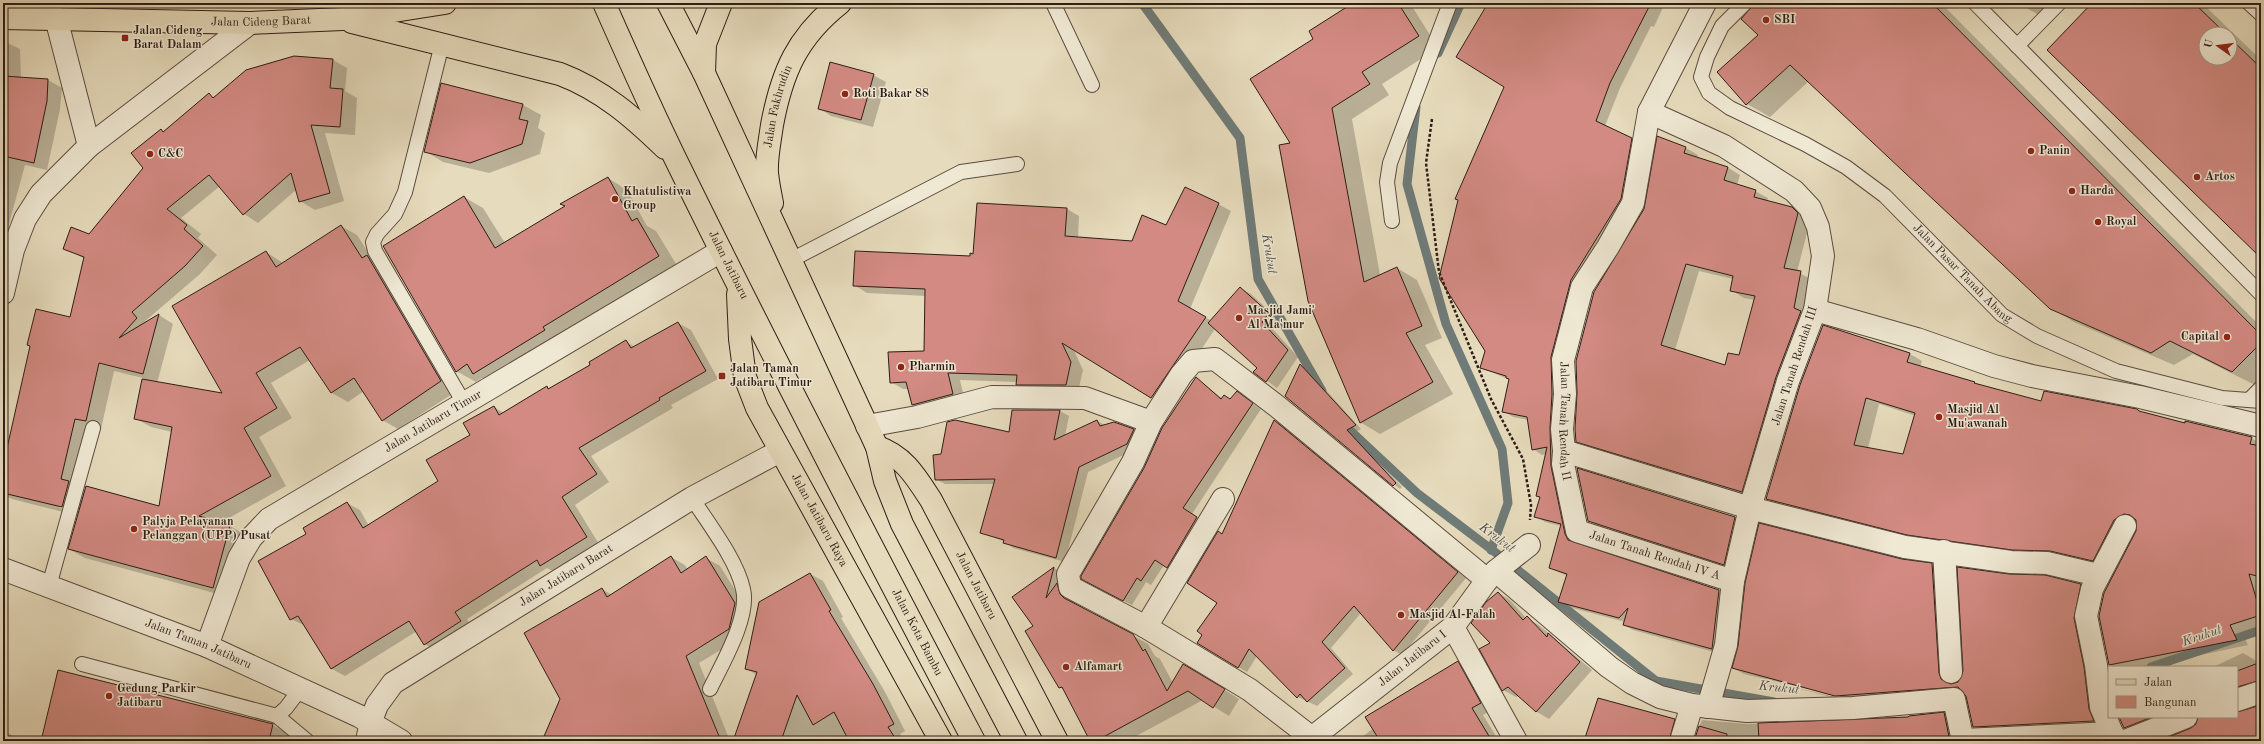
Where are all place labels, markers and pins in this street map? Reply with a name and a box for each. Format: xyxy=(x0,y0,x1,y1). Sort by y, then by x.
place label: SBI xyxy=(1774,14,1795,26)
marker: SBI xyxy=(1761,15,1771,25)
place label: Jalan Cideng Barat Dalam xyxy=(133,25,203,51)
marker: Jalan Cideng Barat Dalam xyxy=(120,33,130,43)
place label: Roti Bakar 88 xyxy=(853,88,929,100)
marker: Roti Bakar 88 xyxy=(840,89,850,99)
place label: Panin xyxy=(2039,145,2070,157)
marker: Panin xyxy=(2026,146,2036,156)
place label: C&C xyxy=(158,148,183,160)
marker: C&C xyxy=(145,149,155,159)
place label: Artos xyxy=(2205,171,2235,183)
marker: Artos xyxy=(2192,172,2202,182)
place label: Harda xyxy=(2080,185,2114,197)
place label: Khatulistiwa Group xyxy=(623,186,691,212)
marker: Harda xyxy=(2067,186,2077,196)
marker: Khatulistiwa Group xyxy=(610,194,620,204)
place label: Royal xyxy=(2106,216,2137,228)
marker: Royal xyxy=(2093,217,2103,227)
place label: Masjid Jami' Al Ma'mur xyxy=(1247,305,1315,331)
marker: Masjid Jami' Al Ma'mur xyxy=(1234,313,1244,323)
place label: Capital xyxy=(2181,331,2219,343)
marker: Capital xyxy=(2222,332,2232,342)
place label: Pharmin xyxy=(909,361,956,373)
marker: Pharmin xyxy=(896,362,906,372)
place label: Jalan Taman Jatibaru Timur xyxy=(730,363,812,389)
marker: Jalan Taman Jatibaru Timur xyxy=(717,371,727,381)
place label: Masjid Al Mu'awanah xyxy=(1947,404,2008,430)
marker: Masjid Al Mu'awanah xyxy=(1934,412,1944,422)
place label: Palyja Pelayanan Pelanggan (UPP) Pusat xyxy=(142,516,271,542)
marker: Palyja Pelayanan Pelanggan (UPP) Pusat xyxy=(129,524,139,534)
place label: Masjid Al-Falah xyxy=(1409,609,1496,621)
marker: Masjid Al-Falah xyxy=(1396,610,1406,620)
place label: Alfamart xyxy=(1074,661,1123,673)
marker: Alfamart xyxy=(1061,662,1071,672)
place label: Gedung Parkir Jatibaru xyxy=(117,683,196,709)
marker: Gedung Parkir Jatibaru xyxy=(104,691,114,701)

